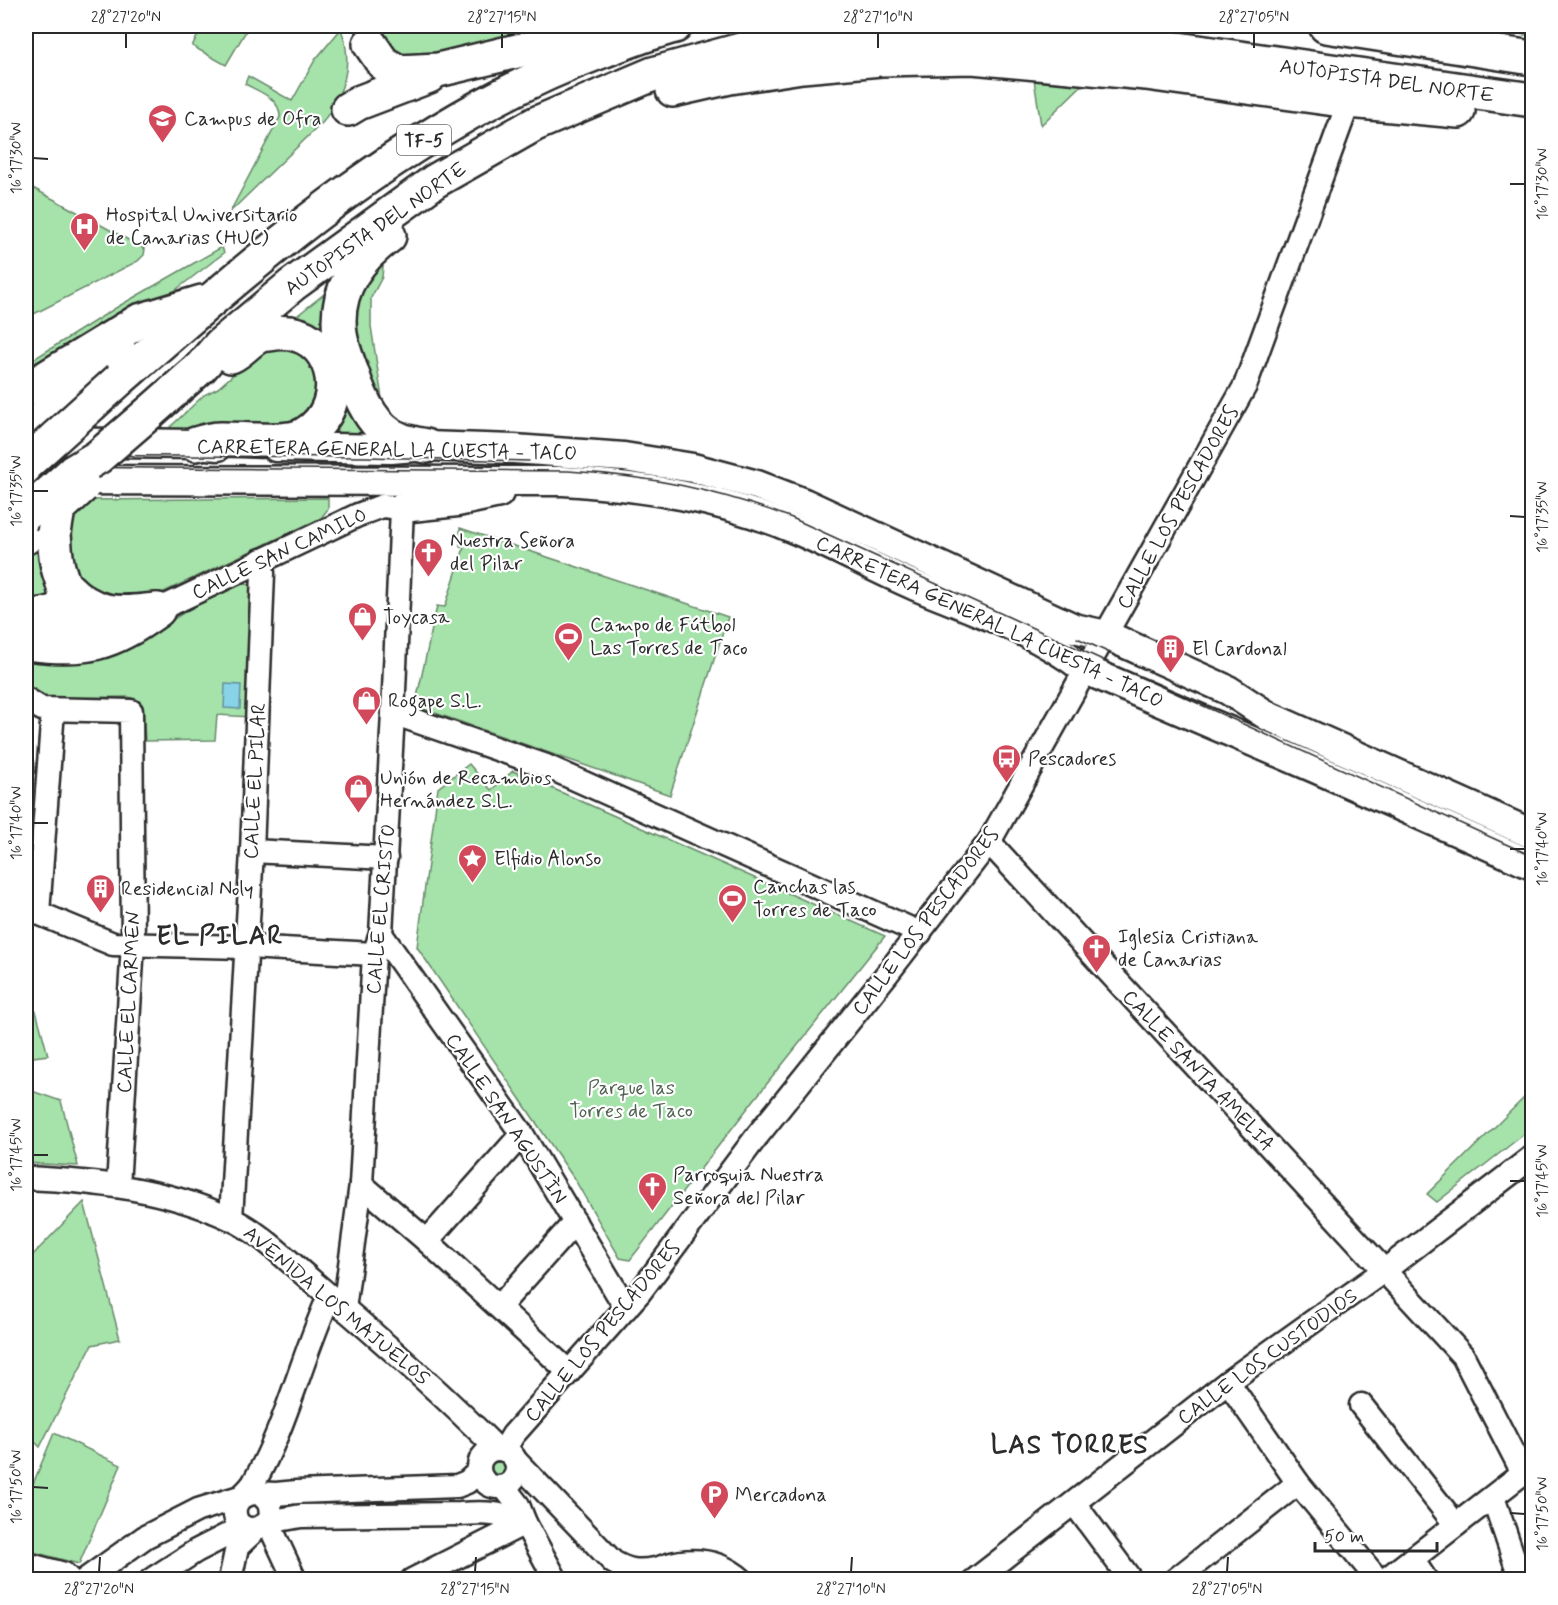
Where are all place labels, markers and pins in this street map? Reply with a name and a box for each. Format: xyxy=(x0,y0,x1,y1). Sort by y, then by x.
school or university icon: Campus de Ofra xyxy=(147,102,179,144)
place label: Campus de Ofra xyxy=(184,106,321,133)
place label: Hospital Universitario de Canarias (HUC) xyxy=(106,202,298,252)
hospital icon: Hospital Universitario de Canarias (HUC) xyxy=(69,210,101,252)
place label: Nuestra Señora del Pilar xyxy=(450,528,575,578)
church icon: Nuestra Señora del Pilar xyxy=(413,536,445,578)
shop icon: Toycasa xyxy=(346,600,378,642)
place label: Toycasa xyxy=(383,604,451,631)
place label: Campo de Fútbol Las Torres de Taco xyxy=(590,612,748,662)
sports icon: Campo de Fútbol Las Torres de Taco xyxy=(553,620,585,662)
building icon: El Cardonal xyxy=(1155,632,1187,674)
place label: El Cardonal xyxy=(1192,636,1287,663)
shop icon: Rogape S.L. xyxy=(351,684,383,726)
place label: Rogape S.L. xyxy=(388,688,482,717)
bus stop icon: Pescadores xyxy=(991,742,1023,784)
place label: Pescadores xyxy=(1028,746,1116,773)
place label: Unión de Recambios Hernández S.L. xyxy=(380,765,552,815)
shop icon: Unión de Recambios Hernández S.L. xyxy=(343,772,375,814)
place icon: Elfidio Alonso xyxy=(457,842,489,884)
place label: Elfidio Alonso xyxy=(494,846,602,873)
building icon: Residencial Noly xyxy=(84,872,116,914)
place label: Canchas las Torres de Taco xyxy=(753,874,877,924)
place label: Residencial Noly xyxy=(121,876,253,903)
sports icon: Canchas las Torres de Taco xyxy=(716,882,748,924)
place label: Iglesia Cristiana de Canarias xyxy=(1118,924,1259,974)
church icon: Iglesia Cristiana de Canarias xyxy=(1081,932,1113,974)
place label: Parroquia Nuestra Señora del Pilar xyxy=(673,1162,824,1212)
church icon: Parroquia Nuestra Señora del Pilar xyxy=(636,1170,668,1212)
parking icon: Mercadona xyxy=(698,1478,730,1520)
place label: Mercadona xyxy=(735,1482,827,1509)

